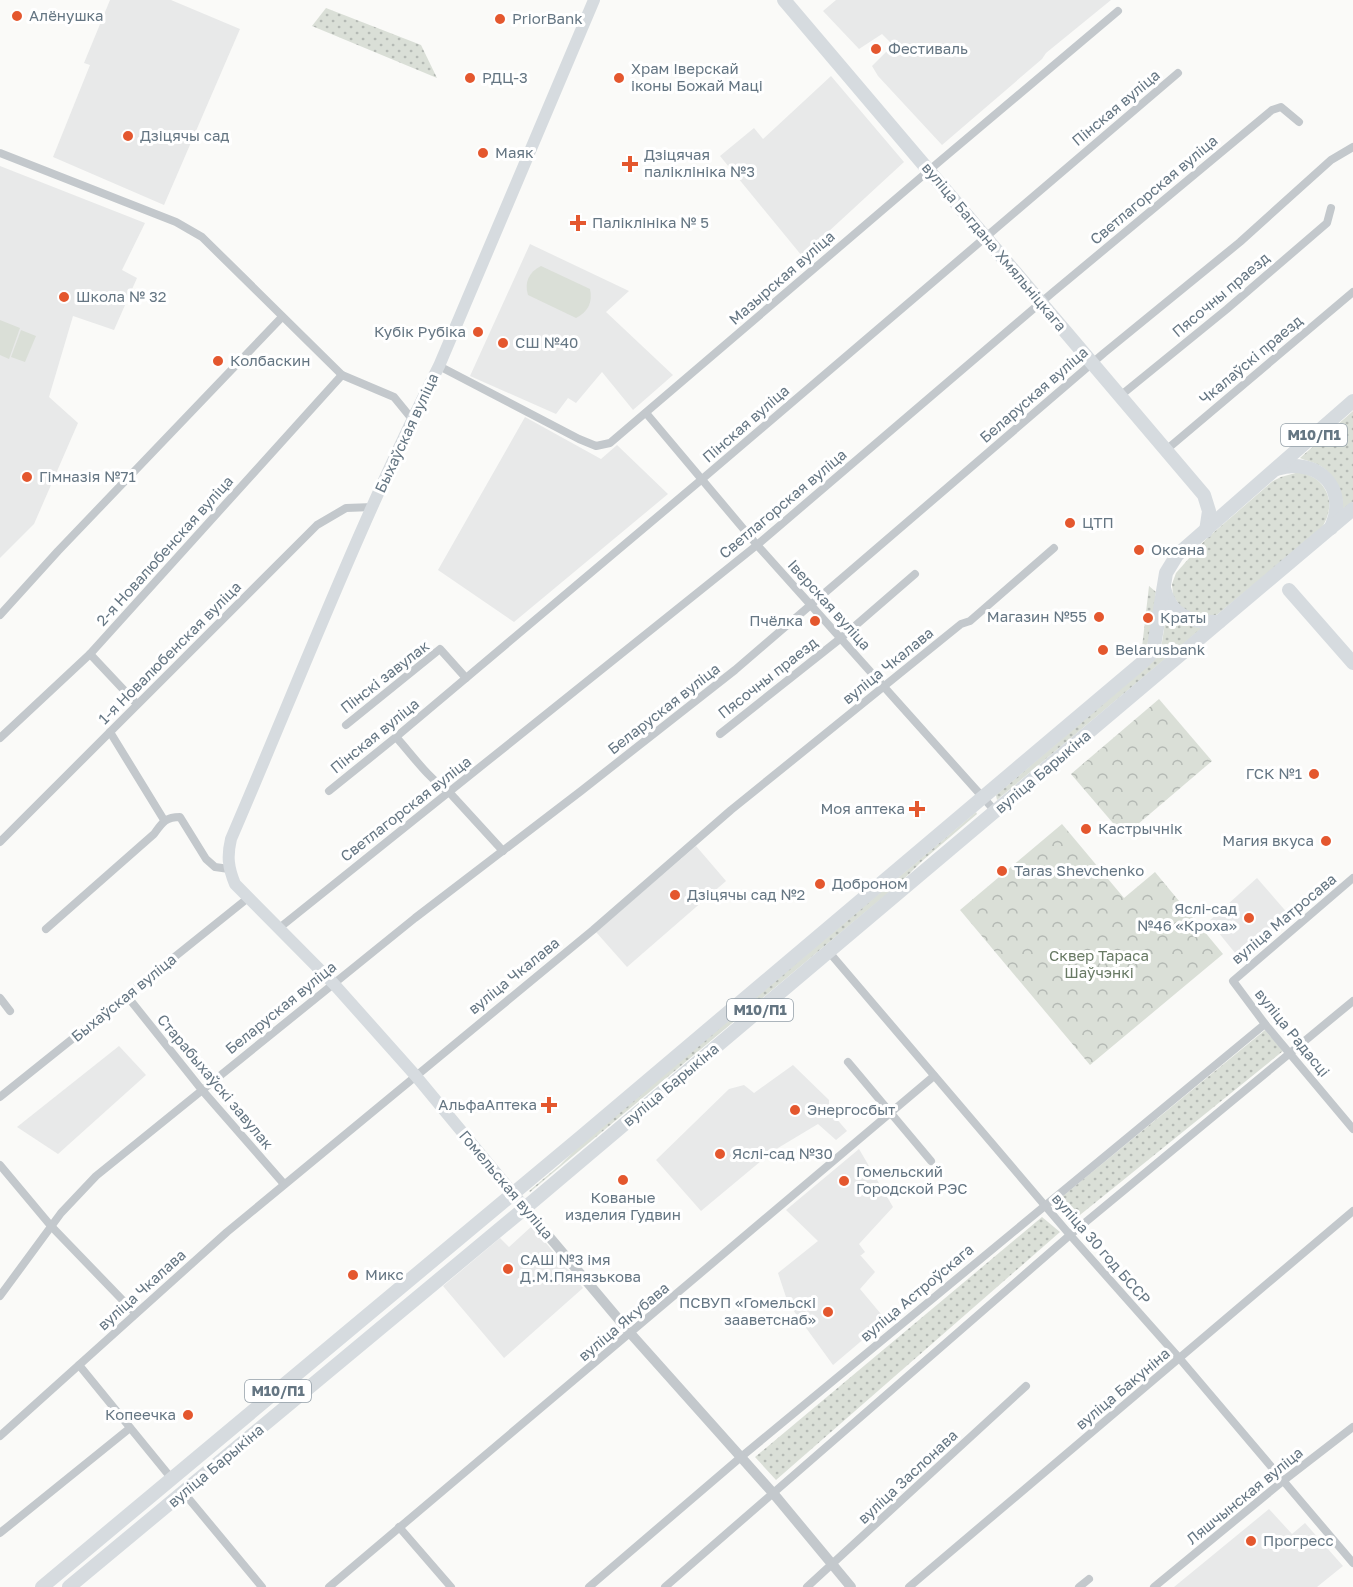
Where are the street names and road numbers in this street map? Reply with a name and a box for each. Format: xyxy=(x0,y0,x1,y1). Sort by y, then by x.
street label: Пінская вуліца xyxy=(1068,65,1163,149)
street label: Светлагорская вуліца xyxy=(1086,131,1221,248)
street label: вуліца Багдана Хмяльніцкага xyxy=(919,158,1071,334)
street label: Мазырская вуліца xyxy=(725,227,838,328)
street label: Пясочны праезд xyxy=(1168,248,1273,340)
street label: Чкалаўскі праезд xyxy=(1195,311,1306,408)
street label: Беларуская вуліца xyxy=(976,342,1091,446)
street label: Быхаўская вуліца xyxy=(371,370,442,495)
street label: Пінская вуліца xyxy=(698,381,792,466)
road number: М10/П1 xyxy=(1281,424,1347,446)
street label: Светлагорская вуліца xyxy=(715,445,850,562)
street label: 2-я Новалюбенская вуліца xyxy=(92,472,236,629)
street label: Іверская вуліца xyxy=(784,555,875,653)
street label: 1-я Новалюбенская вуліца xyxy=(94,577,244,727)
street label: вуліца Чкалава xyxy=(838,623,937,707)
street label: Пясочны праезд xyxy=(714,633,821,722)
street label: Пінскі завулак xyxy=(336,636,433,716)
street label: Беларуская вуліца xyxy=(604,659,723,758)
street label: Пінская вуліца xyxy=(326,694,422,776)
street label: вуліца Барыкіна xyxy=(991,726,1094,817)
street label: Светлагорская вуліца xyxy=(337,752,474,865)
street label: вуліца Матросава xyxy=(1227,869,1339,967)
street label: вуліца Чкалава xyxy=(464,933,563,1017)
street label: Быхаўская вуліца xyxy=(67,949,179,1045)
street label: Беларуская вуліца xyxy=(221,957,339,1057)
street label: вуліца Радасці xyxy=(1252,985,1334,1080)
road number: М10/П1 xyxy=(727,999,793,1021)
street label: Старабыхаўскі завулак xyxy=(154,1010,278,1153)
street label: вуліца Барыкіна xyxy=(619,1039,722,1130)
street label: Гомельская вуліца xyxy=(456,1126,557,1242)
street label: вуліца 30 год БССР xyxy=(1049,1189,1155,1308)
street label: вуліца Астроўскага xyxy=(856,1240,977,1345)
street label: вуліца Чкалава xyxy=(94,1245,189,1333)
street label: вуліца Якубава xyxy=(574,1278,672,1364)
street label: вуліца Бакуніна xyxy=(1072,1344,1173,1433)
road number: М10/П1 xyxy=(245,1380,311,1402)
street label: вуліца Барыкіна xyxy=(164,1420,267,1511)
street label: вуліца Заслонава xyxy=(854,1426,961,1527)
street label: Ляшчынская вуліца xyxy=(1183,1443,1306,1548)

